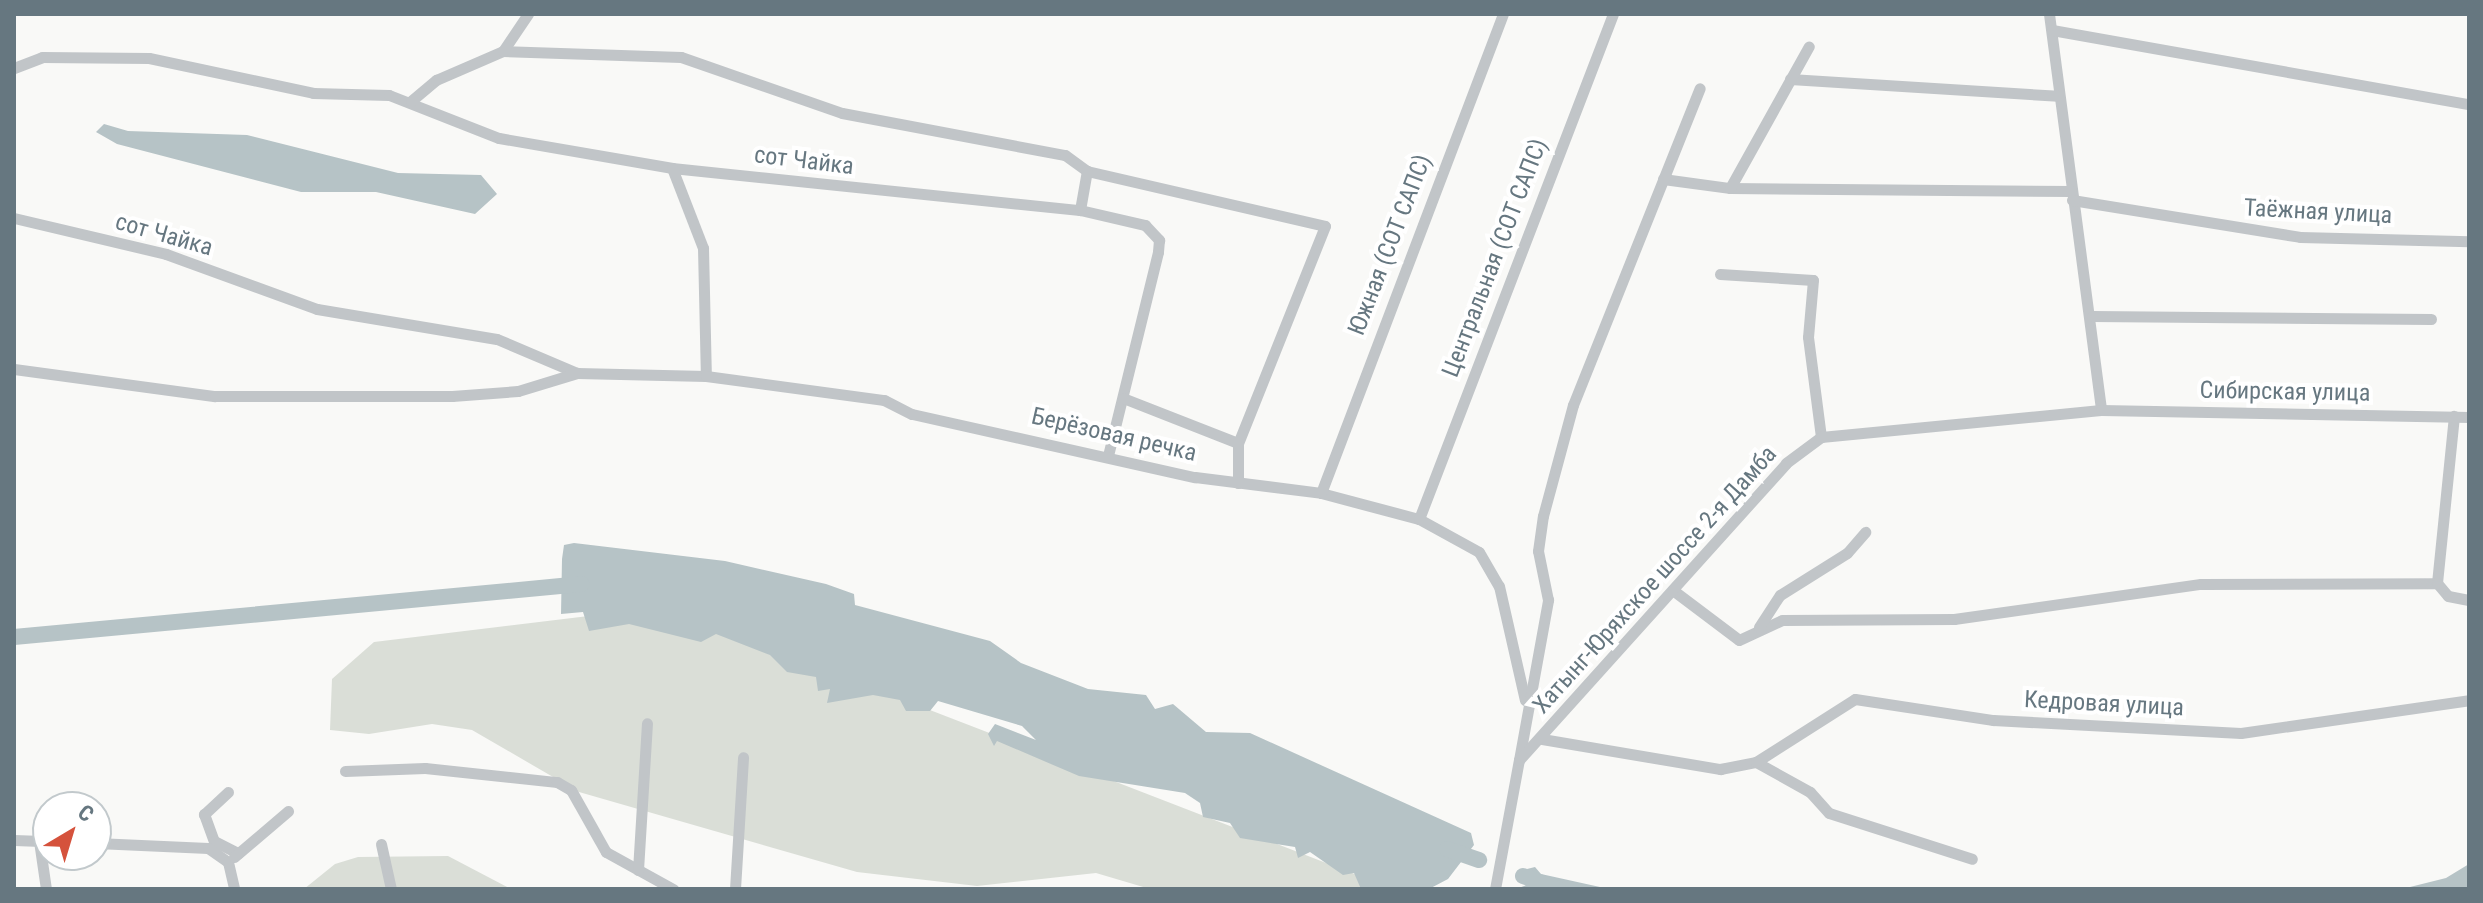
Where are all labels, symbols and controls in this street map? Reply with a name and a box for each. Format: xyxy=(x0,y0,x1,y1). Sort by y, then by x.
street label: Центральная (СОТ САПС) xyxy=(1436,135,1554,381)
street label: сот Чайка xyxy=(753,141,855,181)
street label: Южная (СОТ САПС) xyxy=(1342,150,1438,340)
street label: Таёжная улица xyxy=(2243,194,2393,230)
street label: сот Чайка xyxy=(112,207,216,263)
street label: Сибирская улица xyxy=(2199,376,2371,408)
street label: Берёзовая речка xyxy=(1029,402,1199,468)
street label: Хатынг-Юряхское шоссе 2-я Дамба xyxy=(1527,440,1783,720)
street label: Кедровая улица xyxy=(2023,685,2185,723)
north arrow xyxy=(32,791,112,871)
text: С xyxy=(73,800,98,827)

